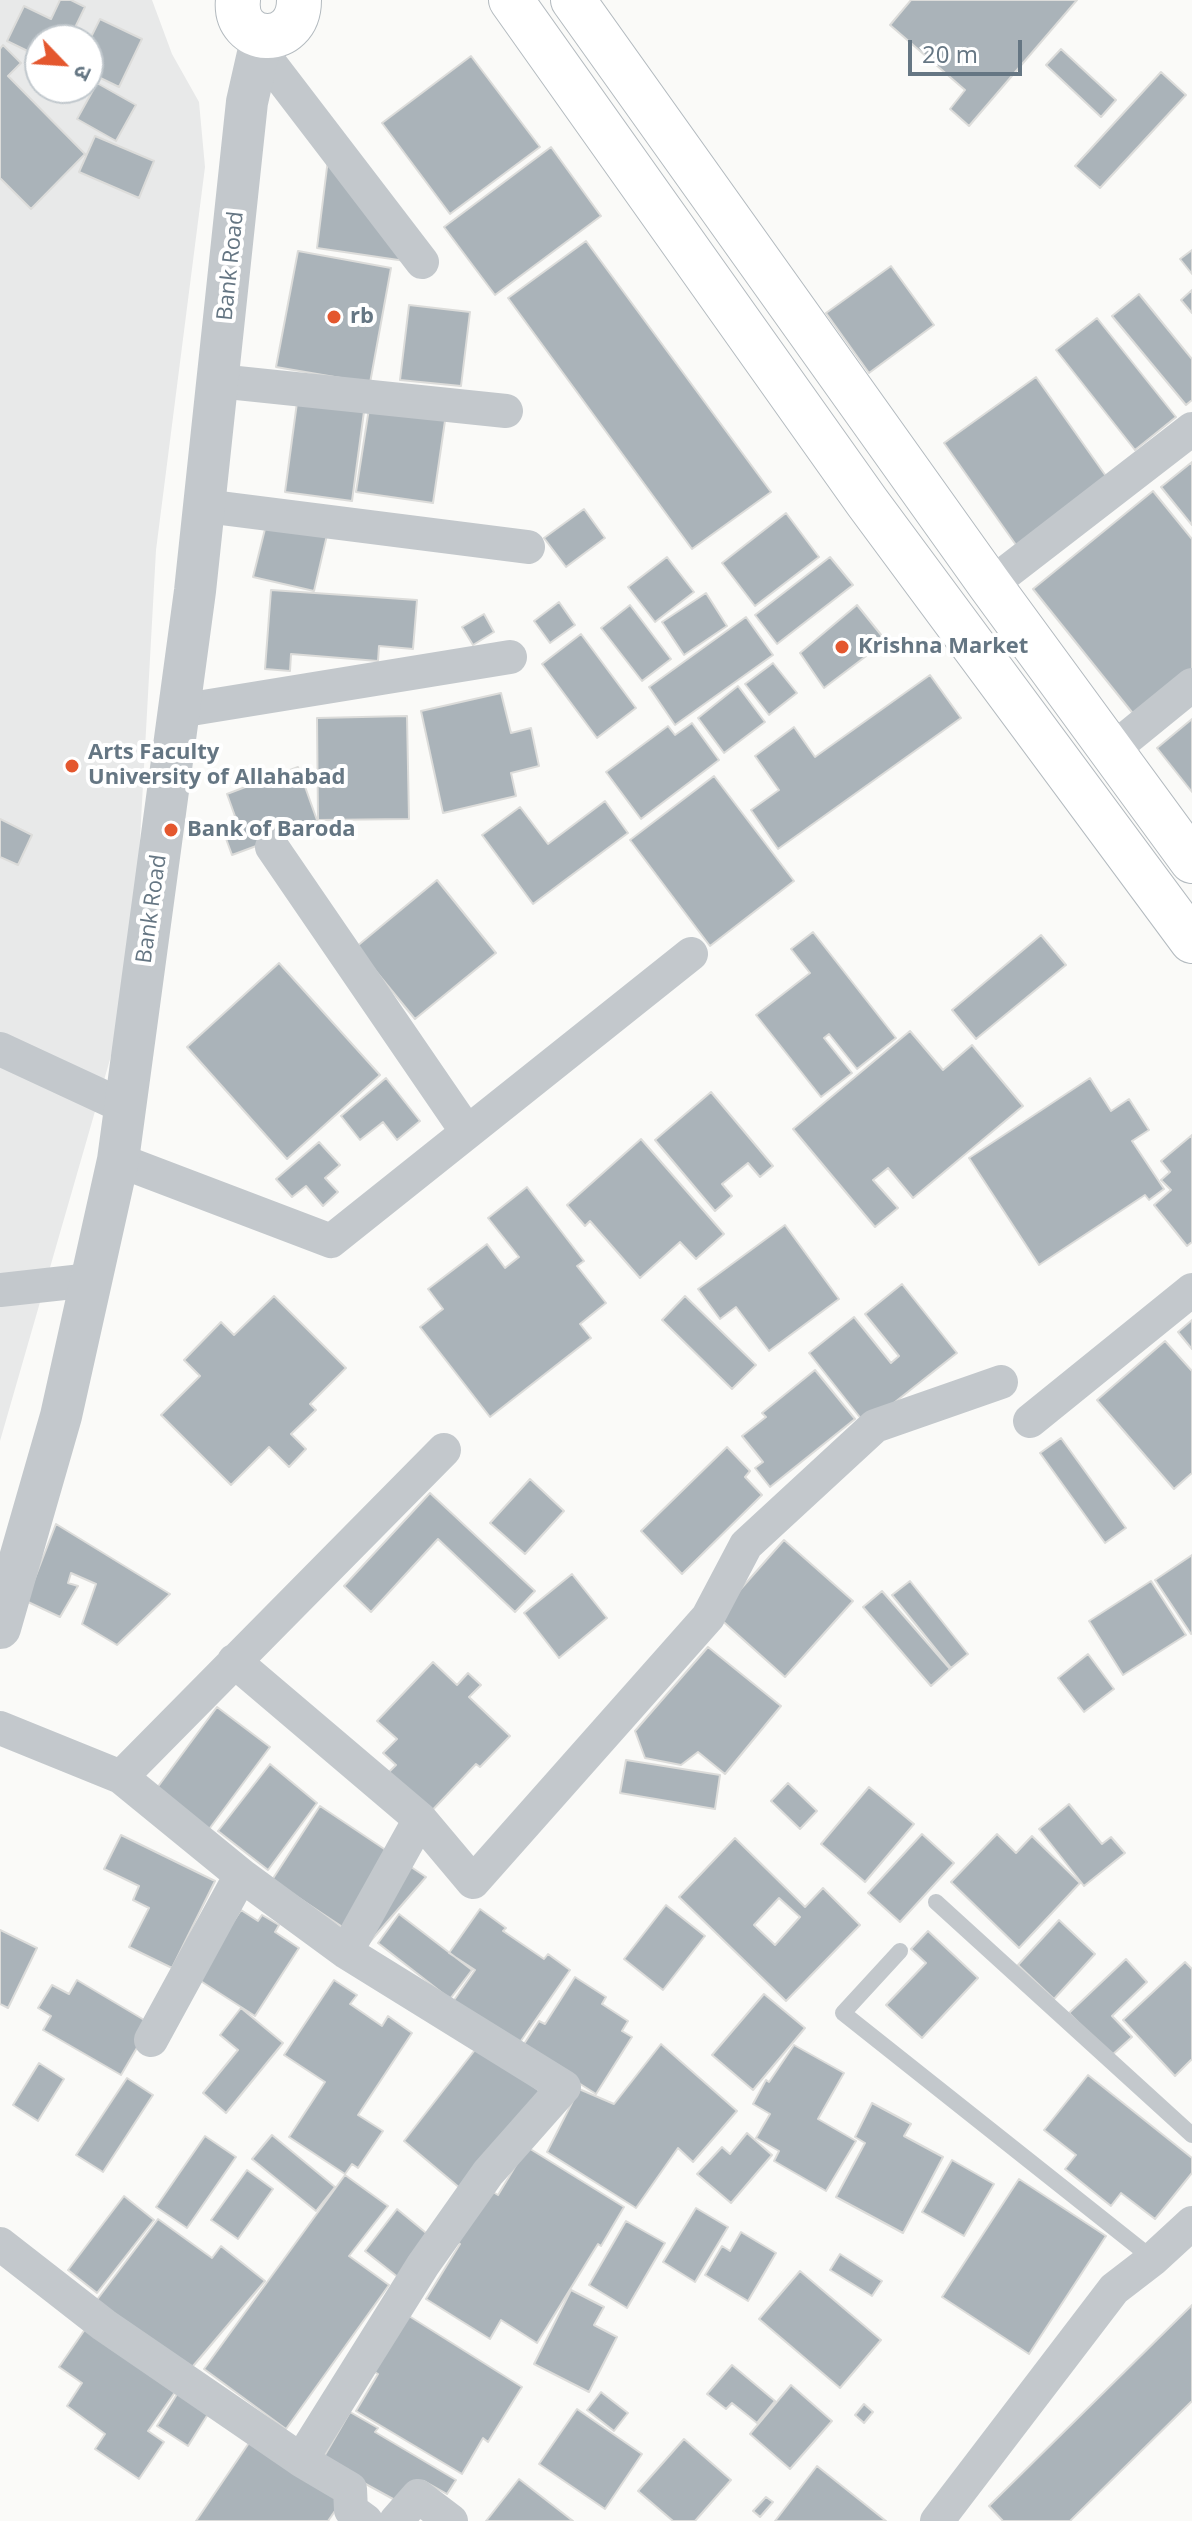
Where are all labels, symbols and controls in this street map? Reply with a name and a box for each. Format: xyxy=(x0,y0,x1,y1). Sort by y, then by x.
north arrow xyxy=(24,24,104,104)
scale bar xyxy=(912,24,1026,74)
text: 20 m xyxy=(922,37,978,70)
text: उ xyxy=(68,61,100,85)
street label: Bank Road xyxy=(212,210,250,322)
place label: rb xyxy=(350,304,374,330)
marker: rb xyxy=(325,308,343,326)
place label: Krishna Market xyxy=(858,634,1028,660)
marker: Krishna Market xyxy=(833,638,851,656)
place label: Arts Faculty University of Allahabad xyxy=(88,740,345,792)
marker: Arts Faculty University of Allahabad xyxy=(63,757,81,775)
place label: Bank of Baroda xyxy=(187,817,356,843)
marker: Bank of Baroda xyxy=(162,821,180,839)
street label: Bank Road xyxy=(131,853,173,965)

